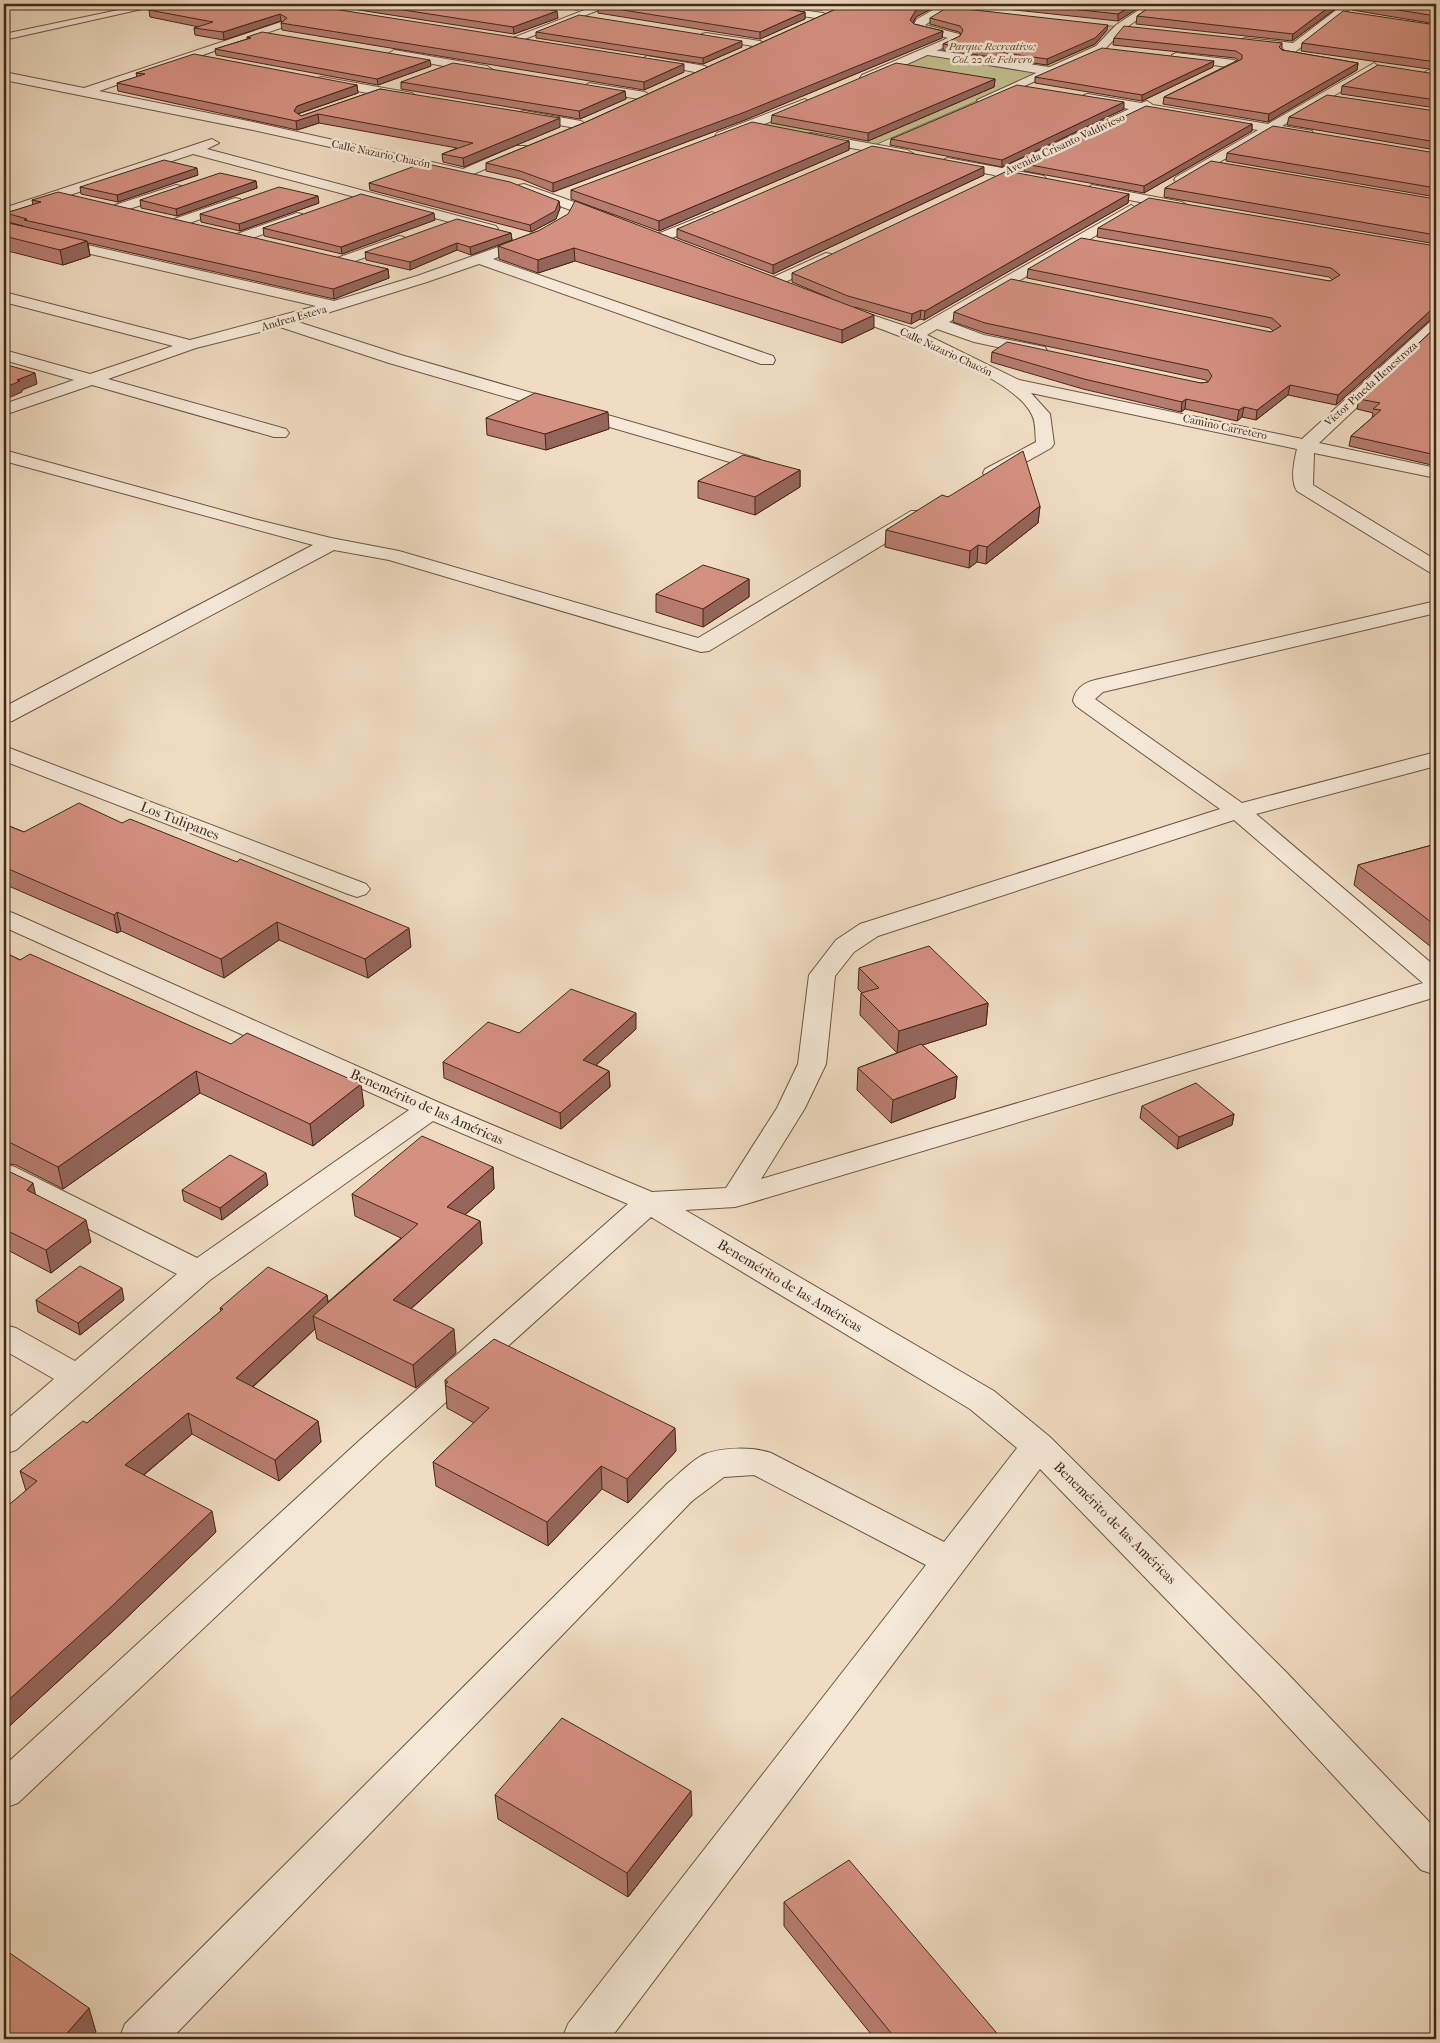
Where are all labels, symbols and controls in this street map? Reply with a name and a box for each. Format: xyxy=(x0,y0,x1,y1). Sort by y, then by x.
park label: Parque Recreativo: Col. 22 de Febrero xyxy=(947,40,1036,66)
street label: Avenida Crisanto Valdivieso xyxy=(1002,110,1127,178)
street label: Calle Nazario Chacón xyxy=(330,137,432,171)
street label: Andrea Esteva xyxy=(259,302,329,334)
street label: Calle Nazario Chacón xyxy=(898,325,995,379)
street label: Víctor Pineda Henestroza xyxy=(1321,338,1421,430)
street label: Camino Carretero xyxy=(1182,412,1269,442)
street label: Los Tulipanes xyxy=(138,798,222,844)
street label: Benemérito de las Américas xyxy=(348,1065,506,1149)
street label: Benemérito de las Américas xyxy=(714,1236,866,1336)
street label: Benemérito de las Américas xyxy=(1050,1458,1180,1588)

